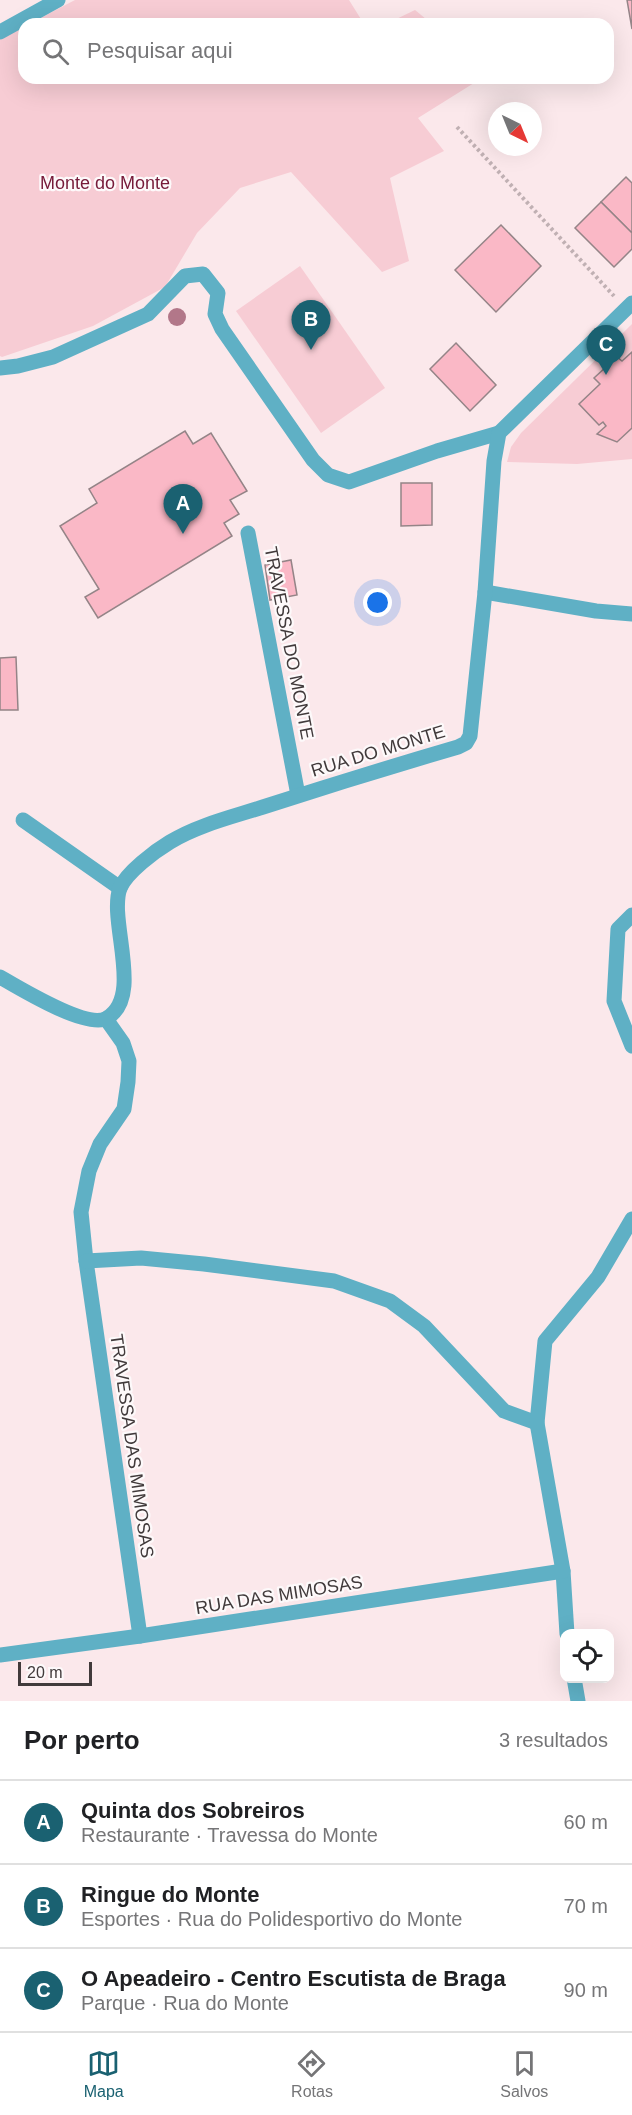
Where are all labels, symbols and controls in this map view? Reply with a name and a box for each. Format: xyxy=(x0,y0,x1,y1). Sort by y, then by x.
search box xyxy=(18,18,614,84)
icon: search xyxy=(39,35,72,68)
text: Pesquisar aqui xyxy=(87,38,233,63)
north arrow xyxy=(488,102,542,156)
park label: Monte do Monte xyxy=(40,173,170,193)
pin: B xyxy=(292,300,330,350)
pin: C xyxy=(586,326,626,375)
pin: A xyxy=(164,484,202,534)
street label: TRAVESSA DO MONTE xyxy=(261,545,317,741)
your location xyxy=(363,588,392,617)
street label: RUA DO MONTE xyxy=(309,721,447,781)
street label: TRAVESSA DAS MIMOSAS xyxy=(106,1333,158,1559)
street label: RUA DAS MIMOSAS xyxy=(194,1572,364,1618)
map controls xyxy=(560,1629,614,1683)
button: locate xyxy=(560,1629,614,1683)
scale bar xyxy=(18,1659,92,1686)
text: 20 m xyxy=(27,1664,63,1681)
text: Por perto xyxy=(24,1725,140,1755)
text: 3 resultados xyxy=(499,1729,608,1751)
text: Quinta dos Sobreiros xyxy=(81,1798,305,1823)
text: A xyxy=(36,1811,51,1833)
text: 60 m xyxy=(564,1811,608,1833)
text: Restaurante · Travessa do Monte xyxy=(81,1824,378,1846)
text: Ringue do Monte xyxy=(81,1882,259,1907)
text: B xyxy=(36,1895,51,1917)
text: 70 m xyxy=(564,1895,608,1917)
text: Esportes · Rua do Polidesportivo do Monte xyxy=(81,1908,462,1930)
text: O Apeadeiro - Centro Escutista de Braga xyxy=(81,1966,506,1991)
text: C xyxy=(36,1979,51,2001)
text: 90 m xyxy=(564,1979,608,2001)
text: Parque · Rua do Monte xyxy=(81,1992,289,2014)
tab: Mapa xyxy=(84,2047,124,2101)
tab: Rotas xyxy=(291,2047,333,2101)
tab: Salvos xyxy=(500,2047,548,2101)

